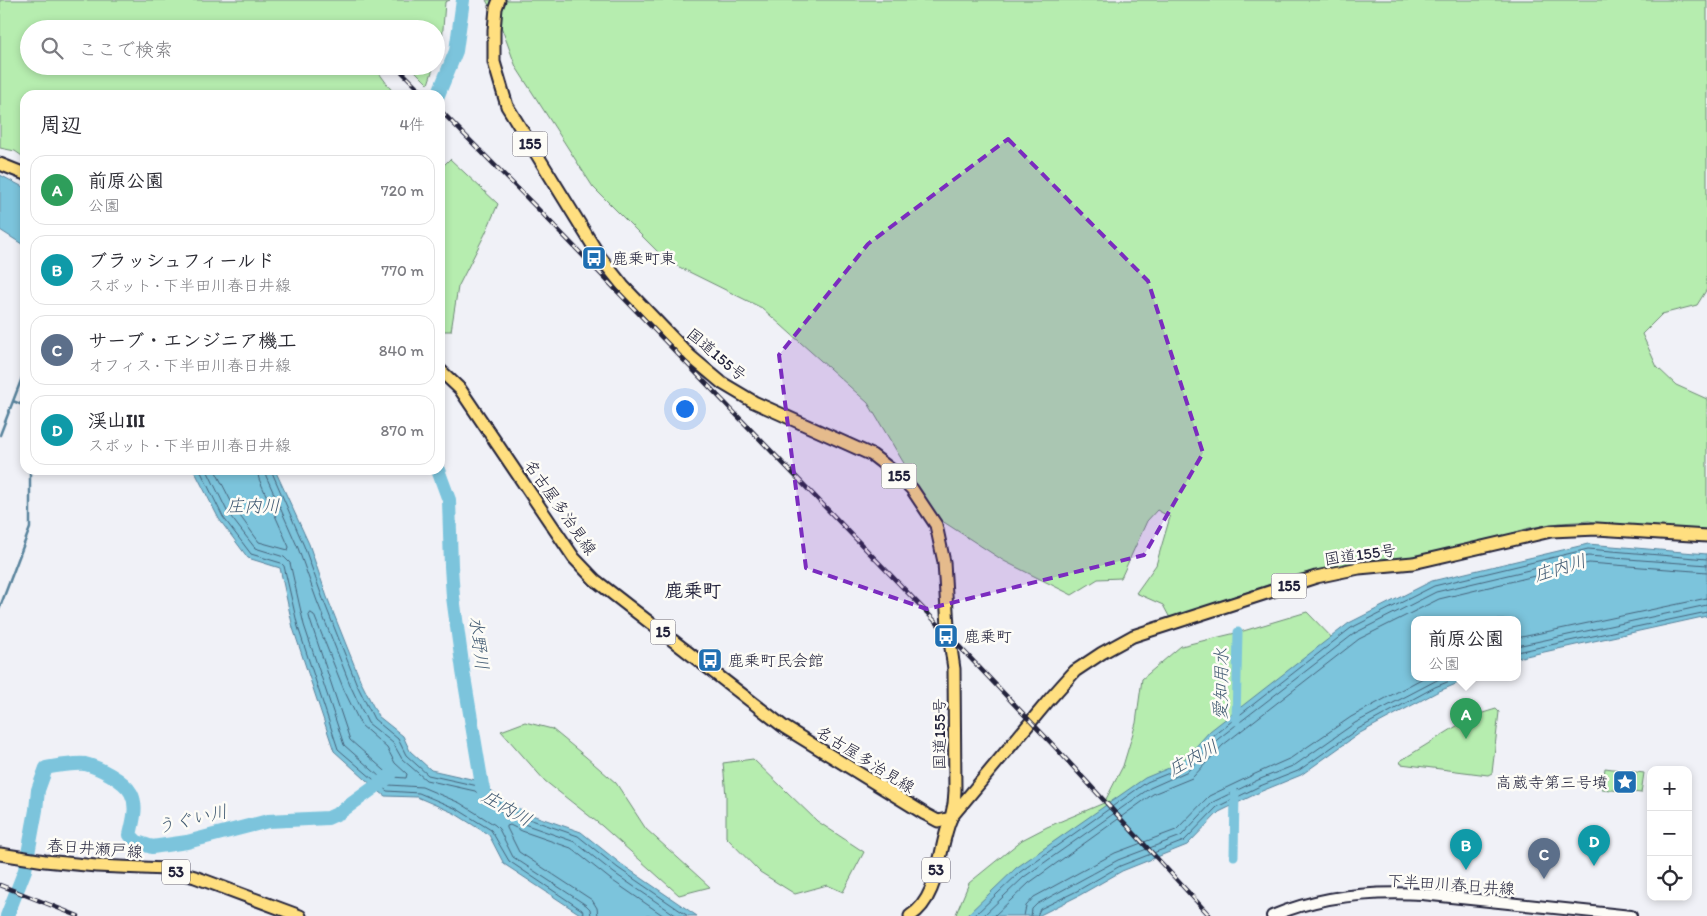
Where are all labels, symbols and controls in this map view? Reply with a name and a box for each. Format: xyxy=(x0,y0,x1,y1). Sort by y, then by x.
search box xyxy=(20,20,445,75)
icon: search xyxy=(38,34,66,62)
text: ここで検索 xyxy=(78,38,173,61)
text: 周辺 xyxy=(40,112,82,137)
text: 4件 xyxy=(399,115,425,134)
road number: 155 xyxy=(512,132,548,156)
text: 前原公園 xyxy=(88,169,164,192)
text: A xyxy=(52,181,62,200)
text: 720 m xyxy=(381,181,424,200)
text: 公園 xyxy=(88,196,120,215)
bus stop icon: 鹿乗町東 xyxy=(581,245,607,271)
text: ブラッシュフィールド xyxy=(88,249,275,272)
place label: 鹿乗町東 xyxy=(612,249,676,268)
text: B xyxy=(52,261,62,280)
text: 770 m xyxy=(381,261,424,280)
text: スポット · 下半田川春日井線 xyxy=(88,276,291,295)
street label: 国道155号 xyxy=(683,324,750,385)
text: サーブ・エンジニア機工 xyxy=(88,329,296,352)
text: C xyxy=(52,341,62,360)
text: 840 m xyxy=(379,341,424,360)
text: オフィス · 下半田川春日井線 xyxy=(88,356,291,375)
your location xyxy=(672,396,698,422)
text: 渓山III xyxy=(88,409,145,432)
text: D xyxy=(52,421,62,440)
text: 870 m xyxy=(380,421,424,440)
text: スポット · 下半田川春日井線 xyxy=(88,436,291,455)
street label: 名古屋多治見線 xyxy=(521,456,600,559)
road number: 155 xyxy=(882,464,916,488)
water label: 庄内川 xyxy=(226,495,280,517)
street label: 国道155号 xyxy=(1323,540,1397,569)
water label: 庄内川 xyxy=(1531,550,1589,586)
road number: 155 xyxy=(1272,574,1306,598)
district label: 鹿乗町 xyxy=(664,579,722,602)
water label: 水野川 xyxy=(465,615,493,671)
popup xyxy=(1411,616,1521,681)
road number: 15 xyxy=(650,620,676,644)
bus stop icon: 鹿乗町 xyxy=(933,623,959,649)
place label: 鹿乗町 xyxy=(964,627,1012,646)
text: 前原公園 xyxy=(1428,627,1504,650)
bus stop icon: 鹿乗町民会館 xyxy=(697,647,723,673)
water label: 愛知用水 xyxy=(1209,648,1233,720)
place label: 鹿乗町民会館 xyxy=(728,651,824,670)
text: 公園 xyxy=(1428,654,1460,673)
street label: 国道155号 xyxy=(930,698,949,770)
pin: A xyxy=(1450,698,1482,739)
street label: 名古屋多治見線 xyxy=(813,722,918,797)
water label: 庄内川 xyxy=(1164,735,1222,781)
map controls xyxy=(1647,766,1692,901)
button: + xyxy=(1647,766,1692,811)
place icon: 高蔵寺第三号墳 xyxy=(1612,769,1638,795)
place label: 高蔵寺第三号墳 xyxy=(1496,773,1608,792)
water label: 庄内川 xyxy=(478,785,536,831)
water label: うぐい川 xyxy=(154,800,230,838)
button: − xyxy=(1647,811,1692,856)
pin: D xyxy=(1578,825,1610,866)
pin: B xyxy=(1450,829,1482,870)
street label: 春日井瀬戸線 xyxy=(46,836,144,861)
pin: C xyxy=(1528,838,1560,879)
button: locate xyxy=(1647,856,1692,901)
road number: 53 xyxy=(922,858,950,882)
road number: 53 xyxy=(162,860,190,884)
street label: 下半田川春日井線 xyxy=(1386,871,1515,898)

